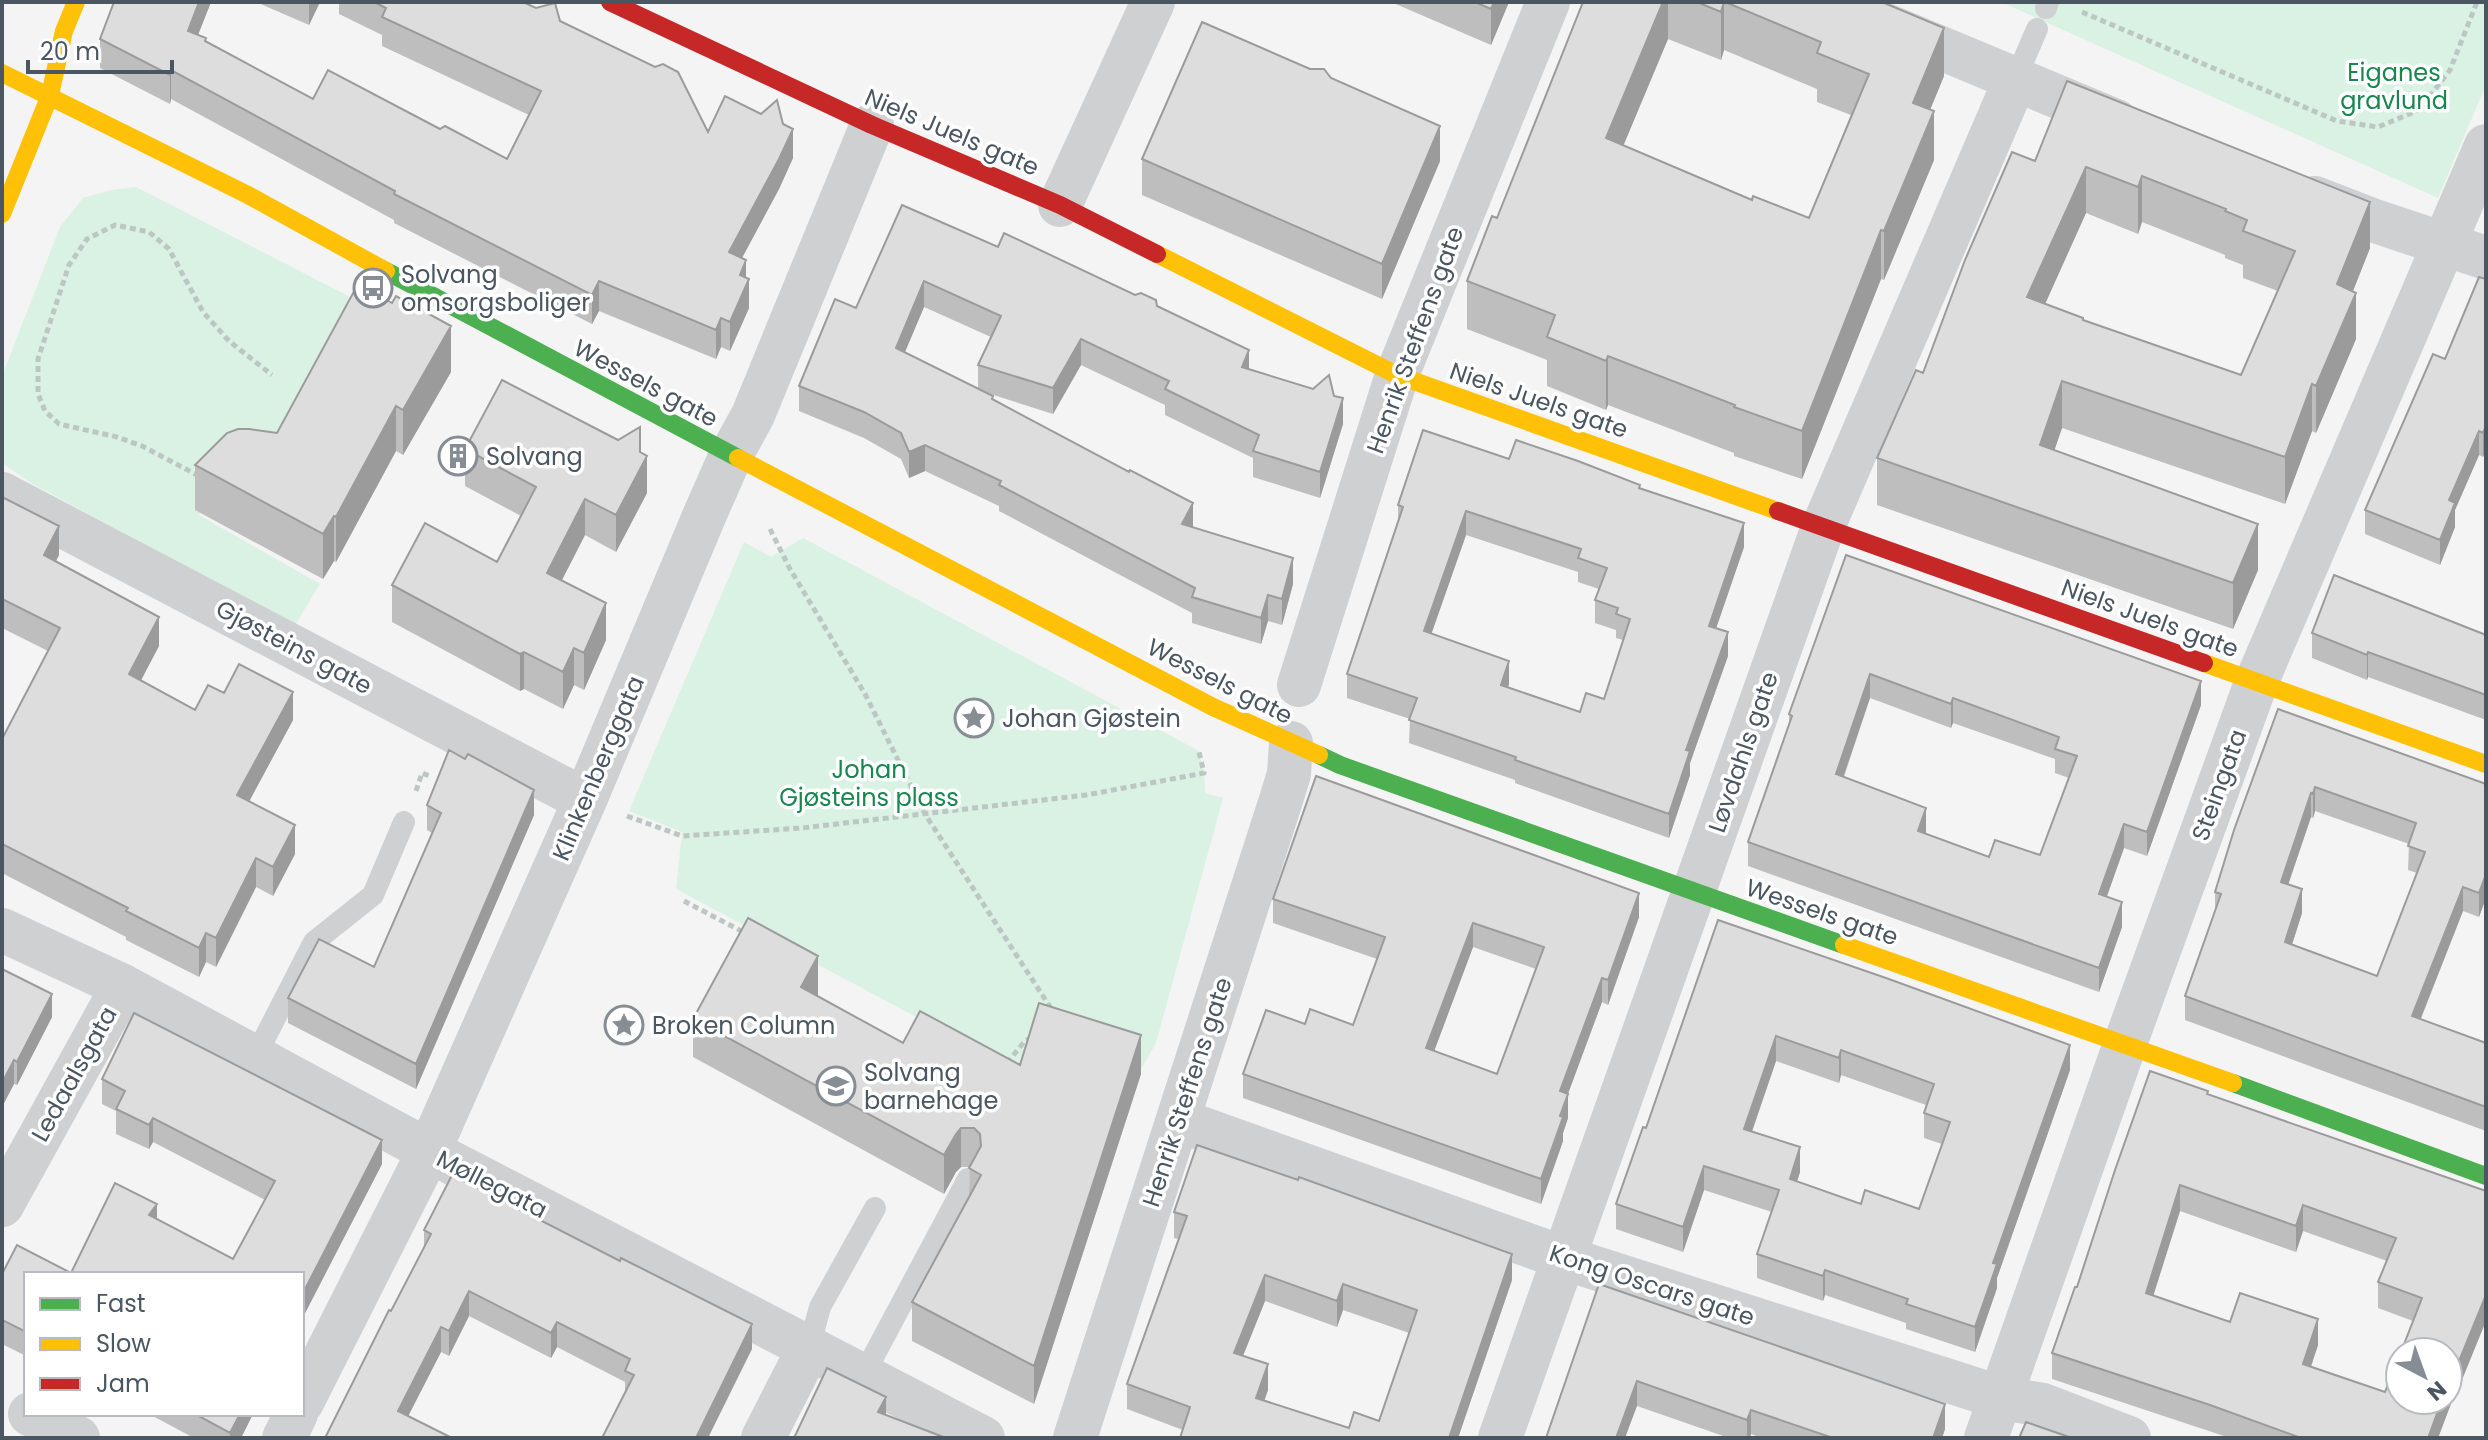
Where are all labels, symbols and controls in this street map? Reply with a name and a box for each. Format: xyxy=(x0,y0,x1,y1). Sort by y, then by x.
scale bar xyxy=(28,24,172,74)
text: 20 m xyxy=(40,35,100,68)
park label: Eiganes gravlund xyxy=(2340,56,2448,117)
street label: Niels Juels gate xyxy=(860,80,1044,184)
street label: Henrik Steffens gate xyxy=(1359,222,1471,458)
place label: Solvang omsorgsboliger xyxy=(401,258,590,319)
bus stop icon: Solvang omsorgsboliger xyxy=(352,267,394,309)
street label: Wessels gate xyxy=(568,331,724,435)
street label: Niels Juels gate xyxy=(1446,354,1632,446)
building icon: Solvang xyxy=(437,435,479,477)
place label: Solvang xyxy=(486,440,583,473)
street label: Niels Juels gate xyxy=(2057,571,2243,665)
street label: Gjøsteins gate xyxy=(210,592,378,702)
street label: Wessels gate xyxy=(1142,630,1298,732)
street label: Løvdahls gate xyxy=(1700,667,1786,837)
street label: Klinkenberggata xyxy=(544,670,652,866)
place icon: Johan Gjøstein xyxy=(953,697,995,739)
place label: Johan Gjøstein xyxy=(1002,702,1181,735)
street label: Steingata xyxy=(2184,725,2254,845)
park label: Johan Gjøsteins plass xyxy=(779,753,959,814)
street label: Wessels gate xyxy=(1741,870,1903,954)
street label: Henrik Steffens gate xyxy=(1134,973,1240,1211)
street label: Ledaalsgata xyxy=(23,1001,125,1147)
place icon: Broken Column xyxy=(603,1004,645,1046)
place label: Broken Column xyxy=(652,1009,835,1042)
place label: Solvang barnehage xyxy=(864,1056,998,1117)
school or university icon: Solvang barnehage xyxy=(815,1065,857,1107)
street label: Møllegata xyxy=(431,1142,553,1226)
street label: Kong Oscars gate xyxy=(1545,1236,1759,1334)
legend xyxy=(24,1272,304,1416)
text: Fast xyxy=(96,1287,146,1320)
text: Slow xyxy=(96,1327,151,1360)
north arrow xyxy=(2384,1336,2464,1416)
text: Jam xyxy=(96,1367,150,1400)
text: N xyxy=(2420,1374,2453,1408)

